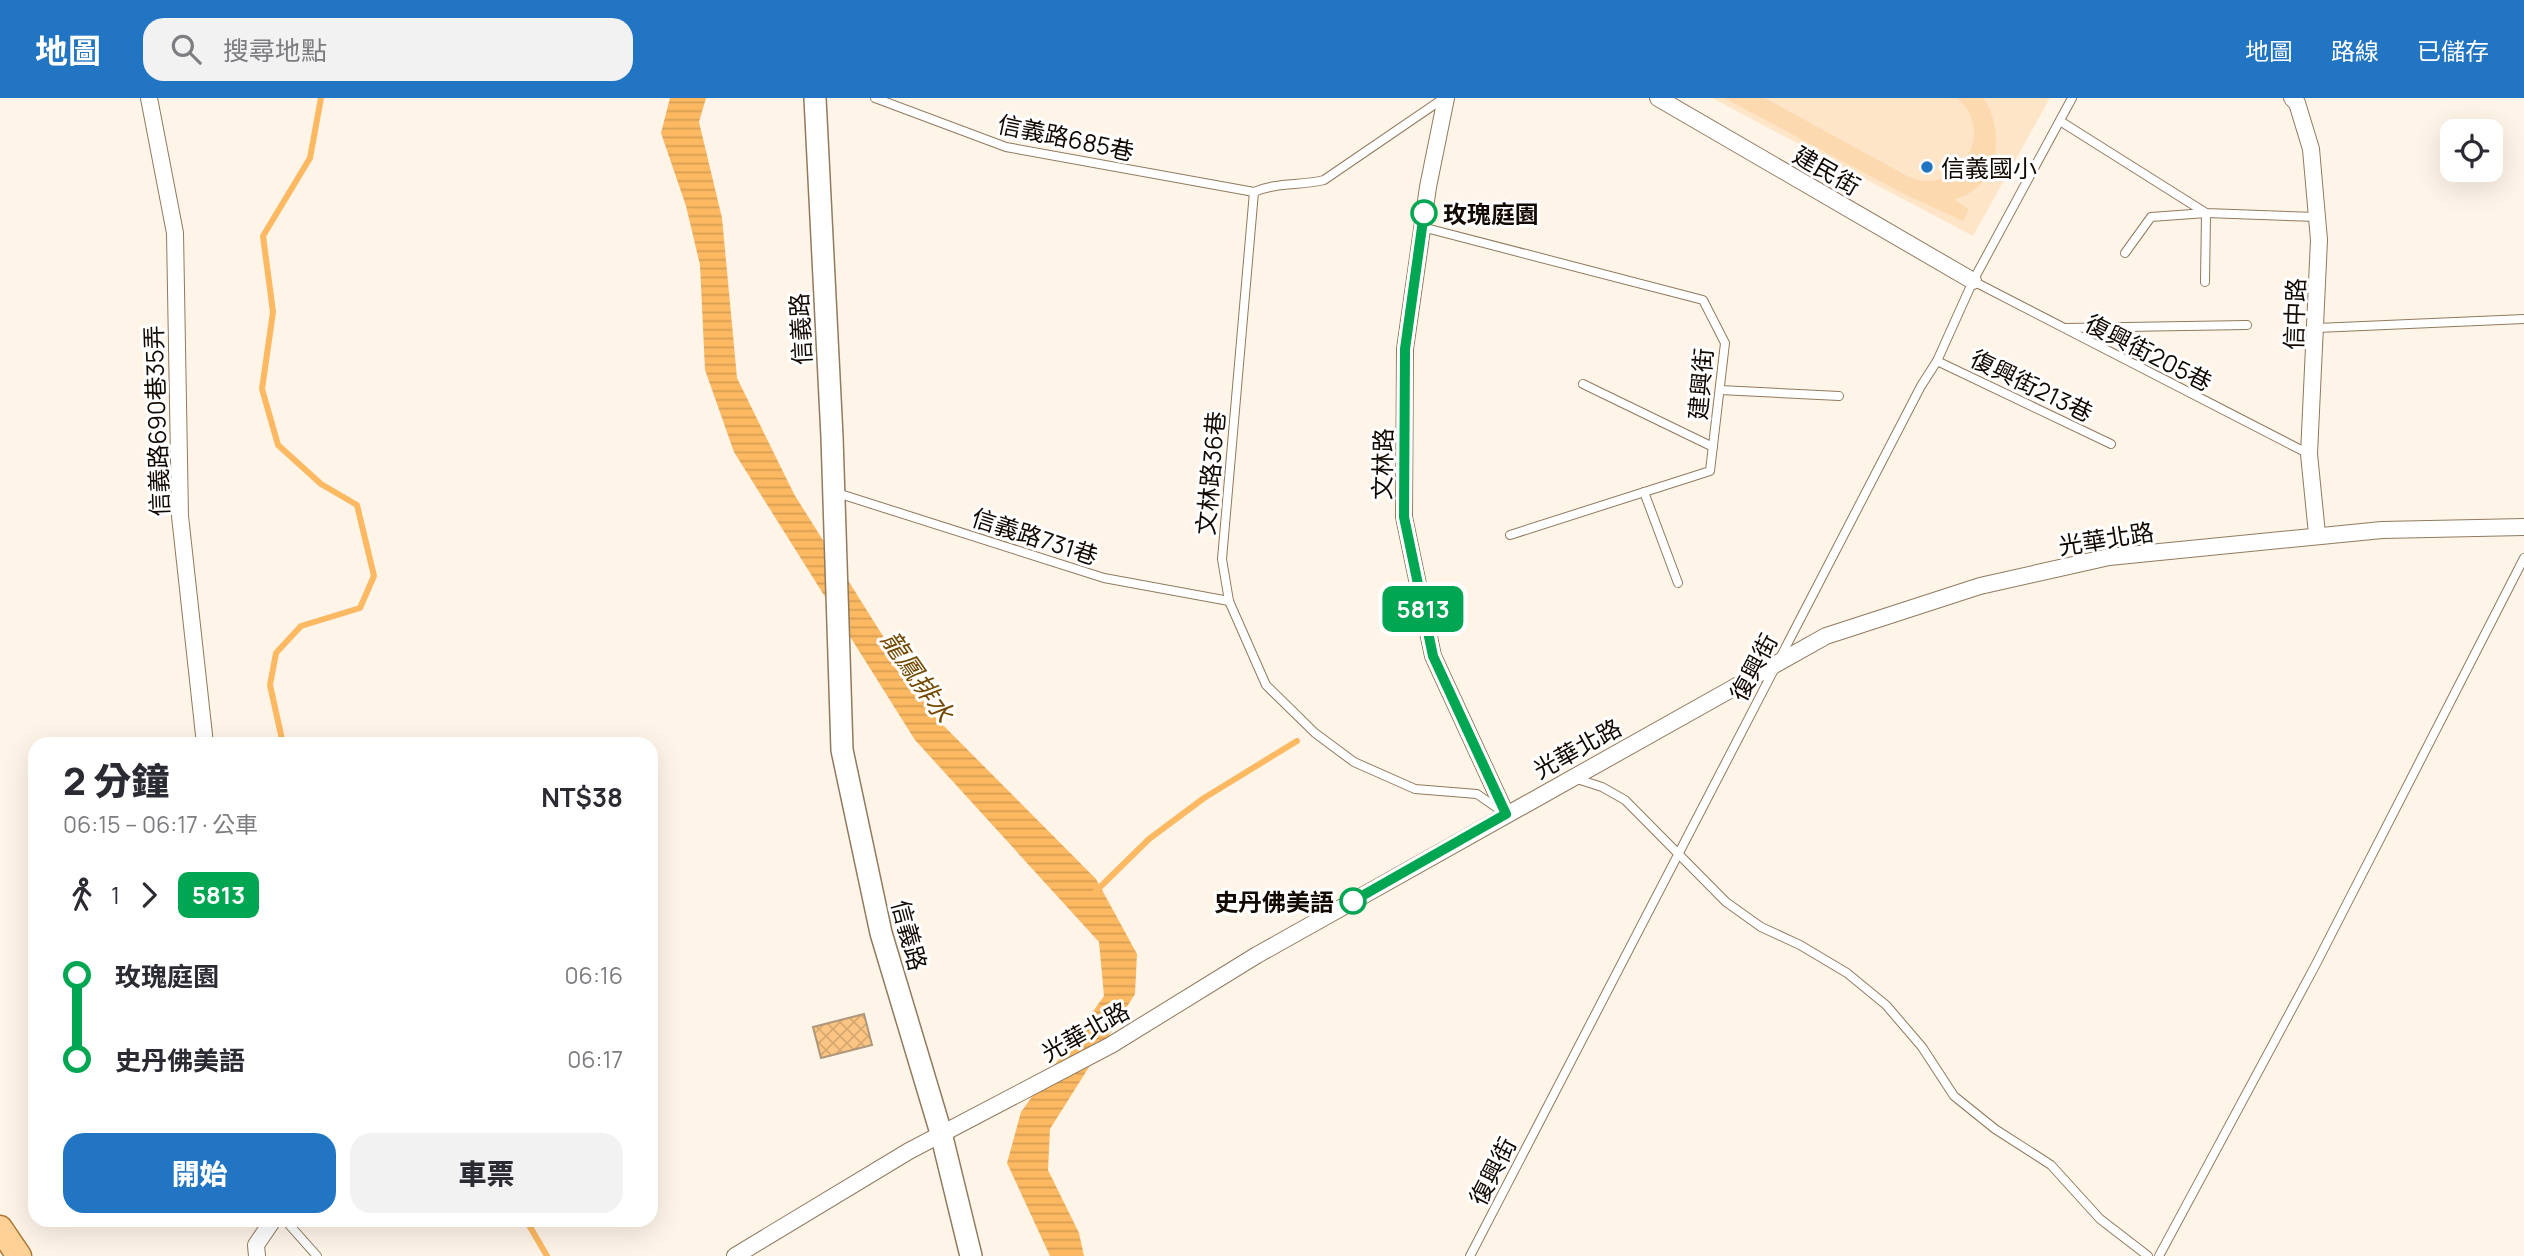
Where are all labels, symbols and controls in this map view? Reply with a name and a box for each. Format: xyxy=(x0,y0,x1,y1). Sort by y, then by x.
search box xyxy=(143,18,633,81)
text: 地圖 xyxy=(35,28,101,73)
icon: search xyxy=(167,30,205,68)
text: 搜尋地點 xyxy=(223,32,327,68)
text: 地圖 xyxy=(2245,34,2293,67)
text: 路線 xyxy=(2331,34,2379,67)
text: 已儲存 xyxy=(2417,34,2489,67)
street label: 信義路685巷 xyxy=(995,106,1137,168)
map controls xyxy=(2440,119,2503,182)
button: locate xyxy=(2440,119,2503,182)
street label: 建民街 xyxy=(1788,138,1866,202)
place label: 信義國小 xyxy=(1941,151,2037,184)
marker: 信義國小 xyxy=(1919,159,1935,175)
place label: 玫瑰庭園 xyxy=(1443,197,1539,230)
marker: 玫瑰庭園 xyxy=(1411,200,1437,226)
street label: 信中路 xyxy=(2276,277,2312,351)
street label: 信義路 xyxy=(782,292,818,366)
street label: 復興街205巷 xyxy=(2080,306,2218,398)
street label: 信義路690巷35弄 xyxy=(136,325,176,517)
street label: 復興街213巷 xyxy=(1965,341,2099,429)
street label: 建興街 xyxy=(1680,347,1720,421)
street label: 文林路36巷 xyxy=(1188,410,1232,536)
street label: 文林路 xyxy=(1365,428,1399,500)
street label: 信義路731巷 xyxy=(968,500,1102,572)
street label: 光華北路 xyxy=(2056,514,2156,562)
line badge: 5813 xyxy=(1374,586,1472,632)
text: 5813 xyxy=(1396,592,1450,625)
water label: 龍鳳排水 xyxy=(873,623,963,730)
street label: 復興街 xyxy=(1722,627,1784,707)
street label: 光華北路 xyxy=(1527,710,1627,786)
text: 2 分鐘 xyxy=(63,754,170,806)
text: NT$38 xyxy=(541,779,623,815)
text: 06:15 – 06:17 · 公車 xyxy=(63,808,258,840)
icon: walk xyxy=(63,876,101,914)
icon: forward xyxy=(130,876,168,914)
text: 5813 xyxy=(192,878,245,911)
text: 1 xyxy=(111,879,120,911)
place label: 史丹佛美語 xyxy=(1214,885,1334,918)
marker: 史丹佛美語 xyxy=(1340,888,1366,914)
street label: 信義路 xyxy=(885,896,935,974)
text: 玫瑰庭園 xyxy=(115,958,219,994)
text: 06:16 xyxy=(565,959,623,991)
street label: 光華北路 xyxy=(1035,993,1135,1069)
text: 史丹佛美語 xyxy=(115,1042,245,1078)
text: 06:17 xyxy=(567,1043,623,1075)
street label: 復興街 xyxy=(1461,1131,1523,1211)
button: 開始 xyxy=(63,1133,336,1213)
button: 車票 xyxy=(350,1133,623,1213)

